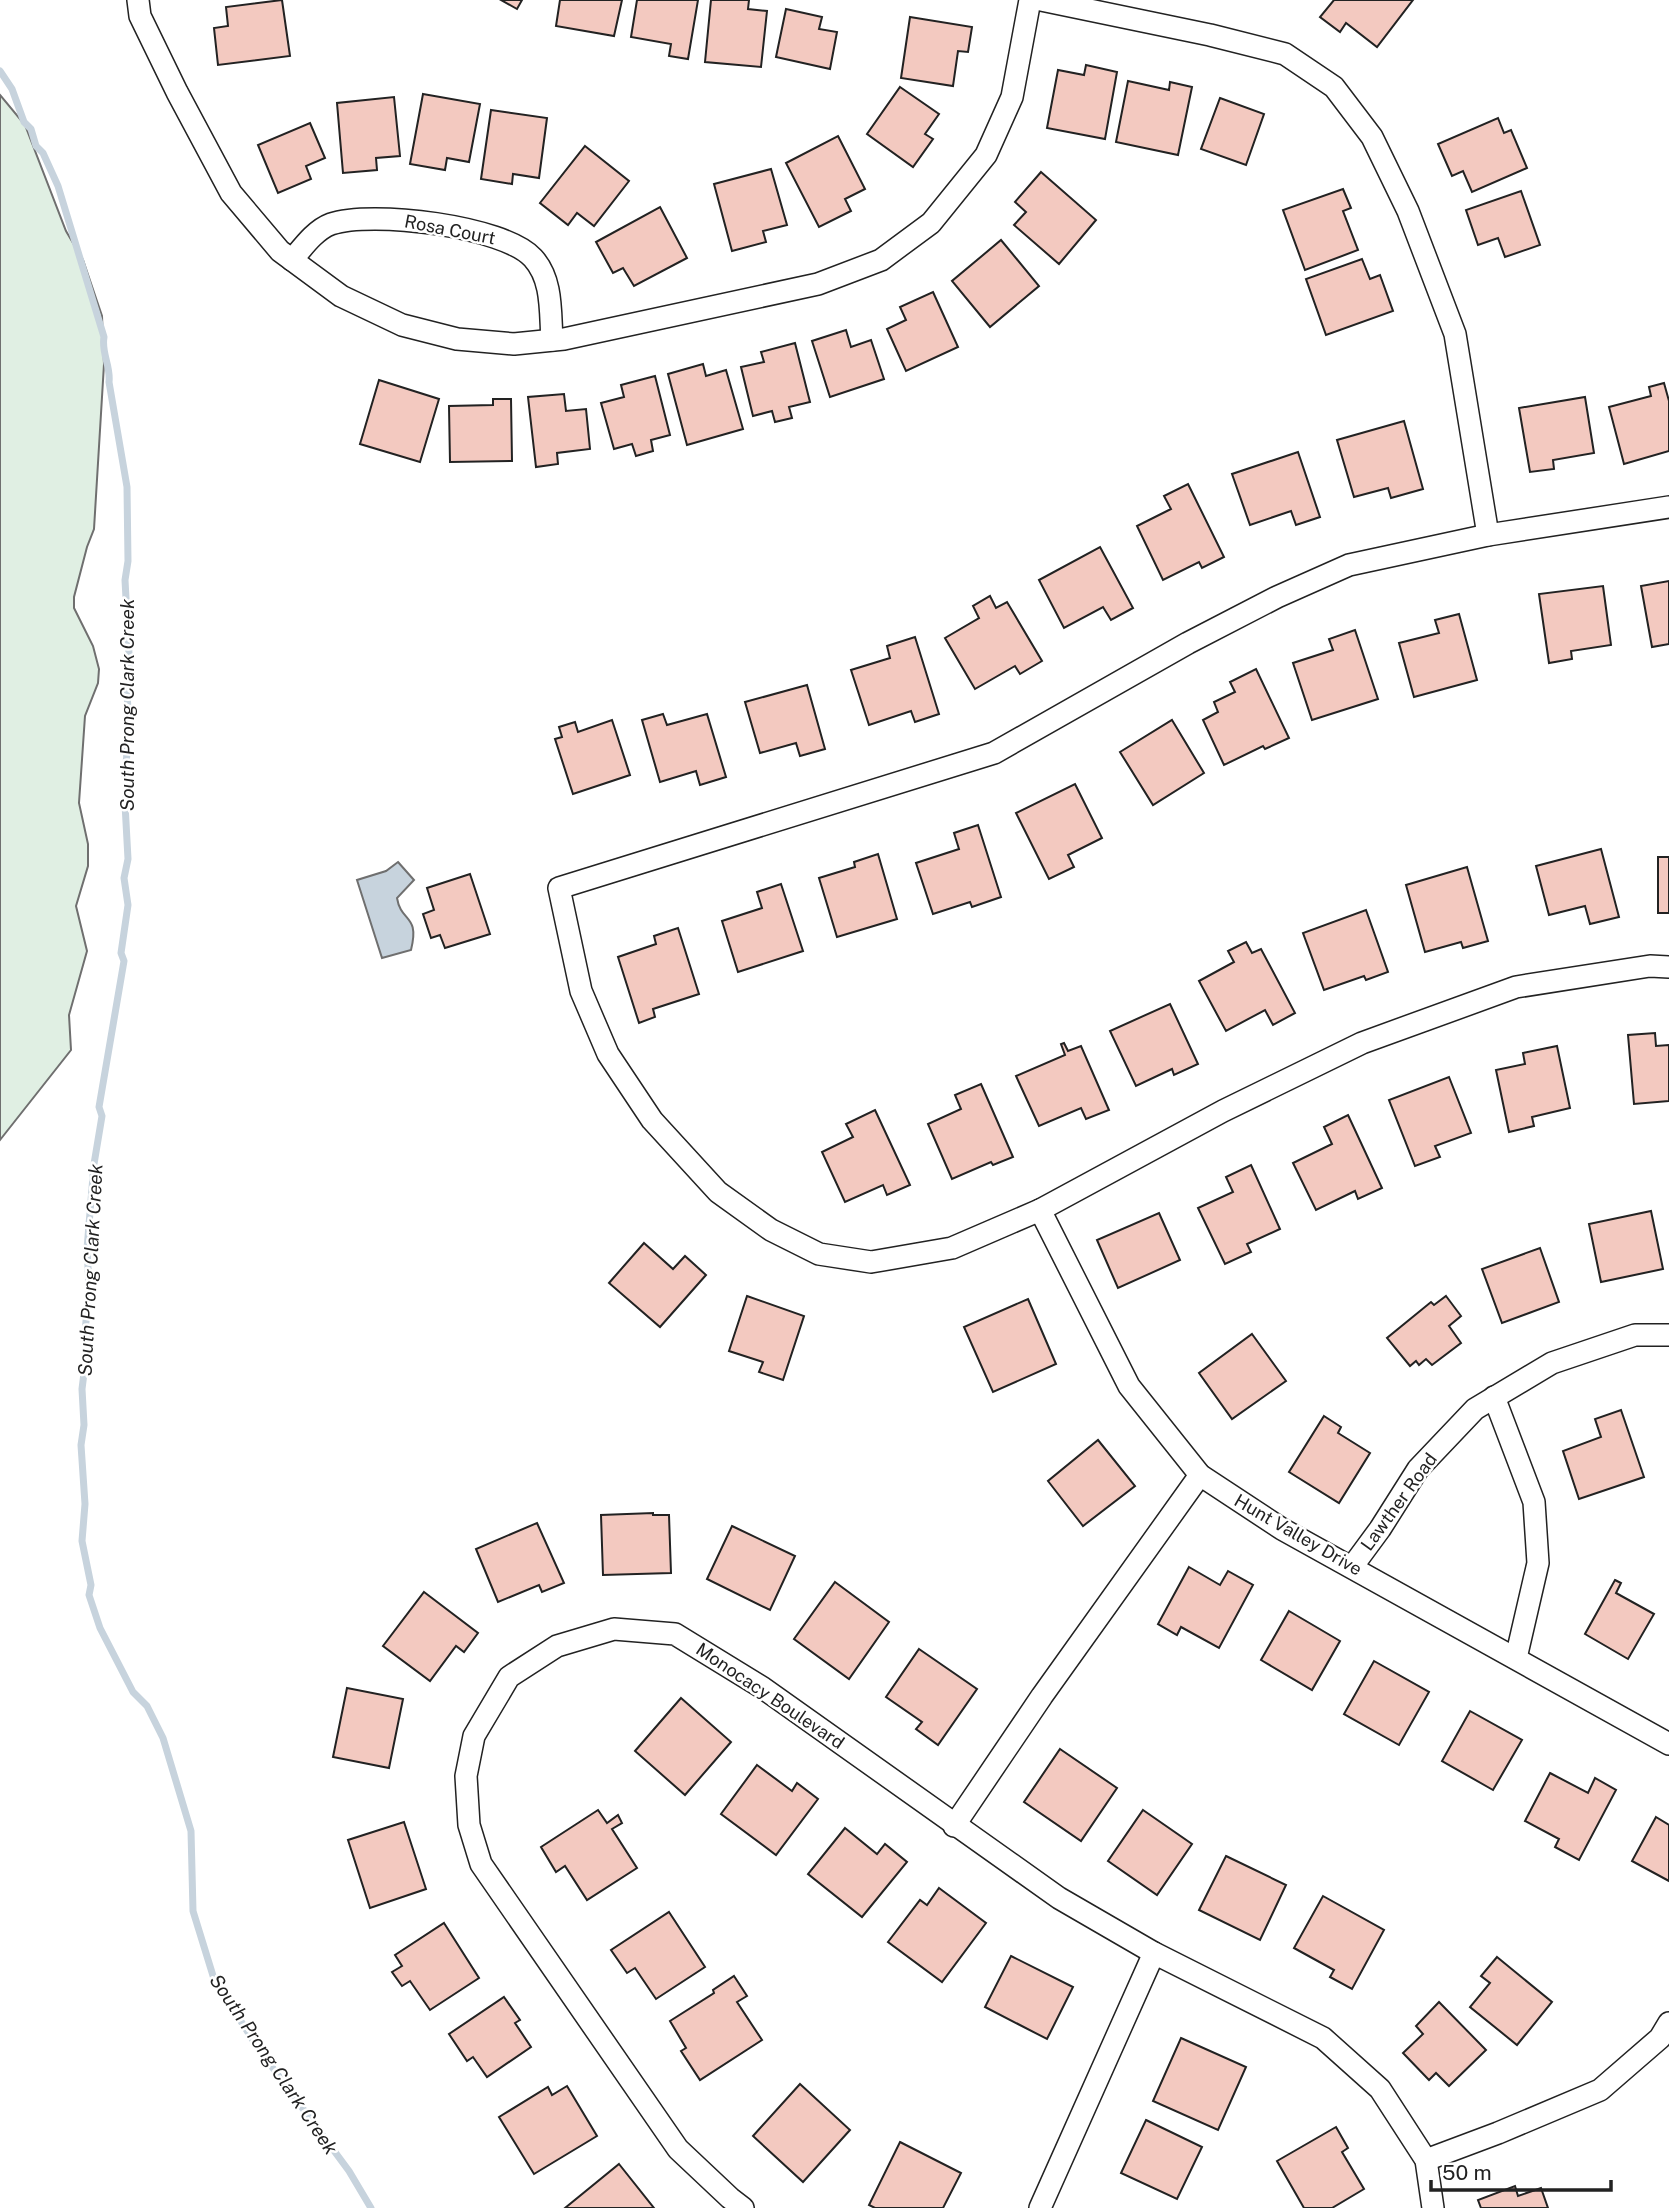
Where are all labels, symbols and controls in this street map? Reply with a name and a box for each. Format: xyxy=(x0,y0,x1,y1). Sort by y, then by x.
street label: Rosa Court xyxy=(403,210,497,249)
water label: South Prong Clark Creek xyxy=(116,598,138,811)
water label: South Prong Clark Creek xyxy=(73,1163,107,1377)
street label: Lawther Road xyxy=(1356,1449,1441,1555)
street label: Hunt Valley Drive xyxy=(1231,1490,1366,1580)
street label: Monocacy Boulevard xyxy=(692,1638,848,1753)
water label: South Prong Clark Creek xyxy=(205,1970,343,2159)
scale bar xyxy=(1431,2148,1611,2192)
text: 50 m xyxy=(1442,2160,1492,2185)

